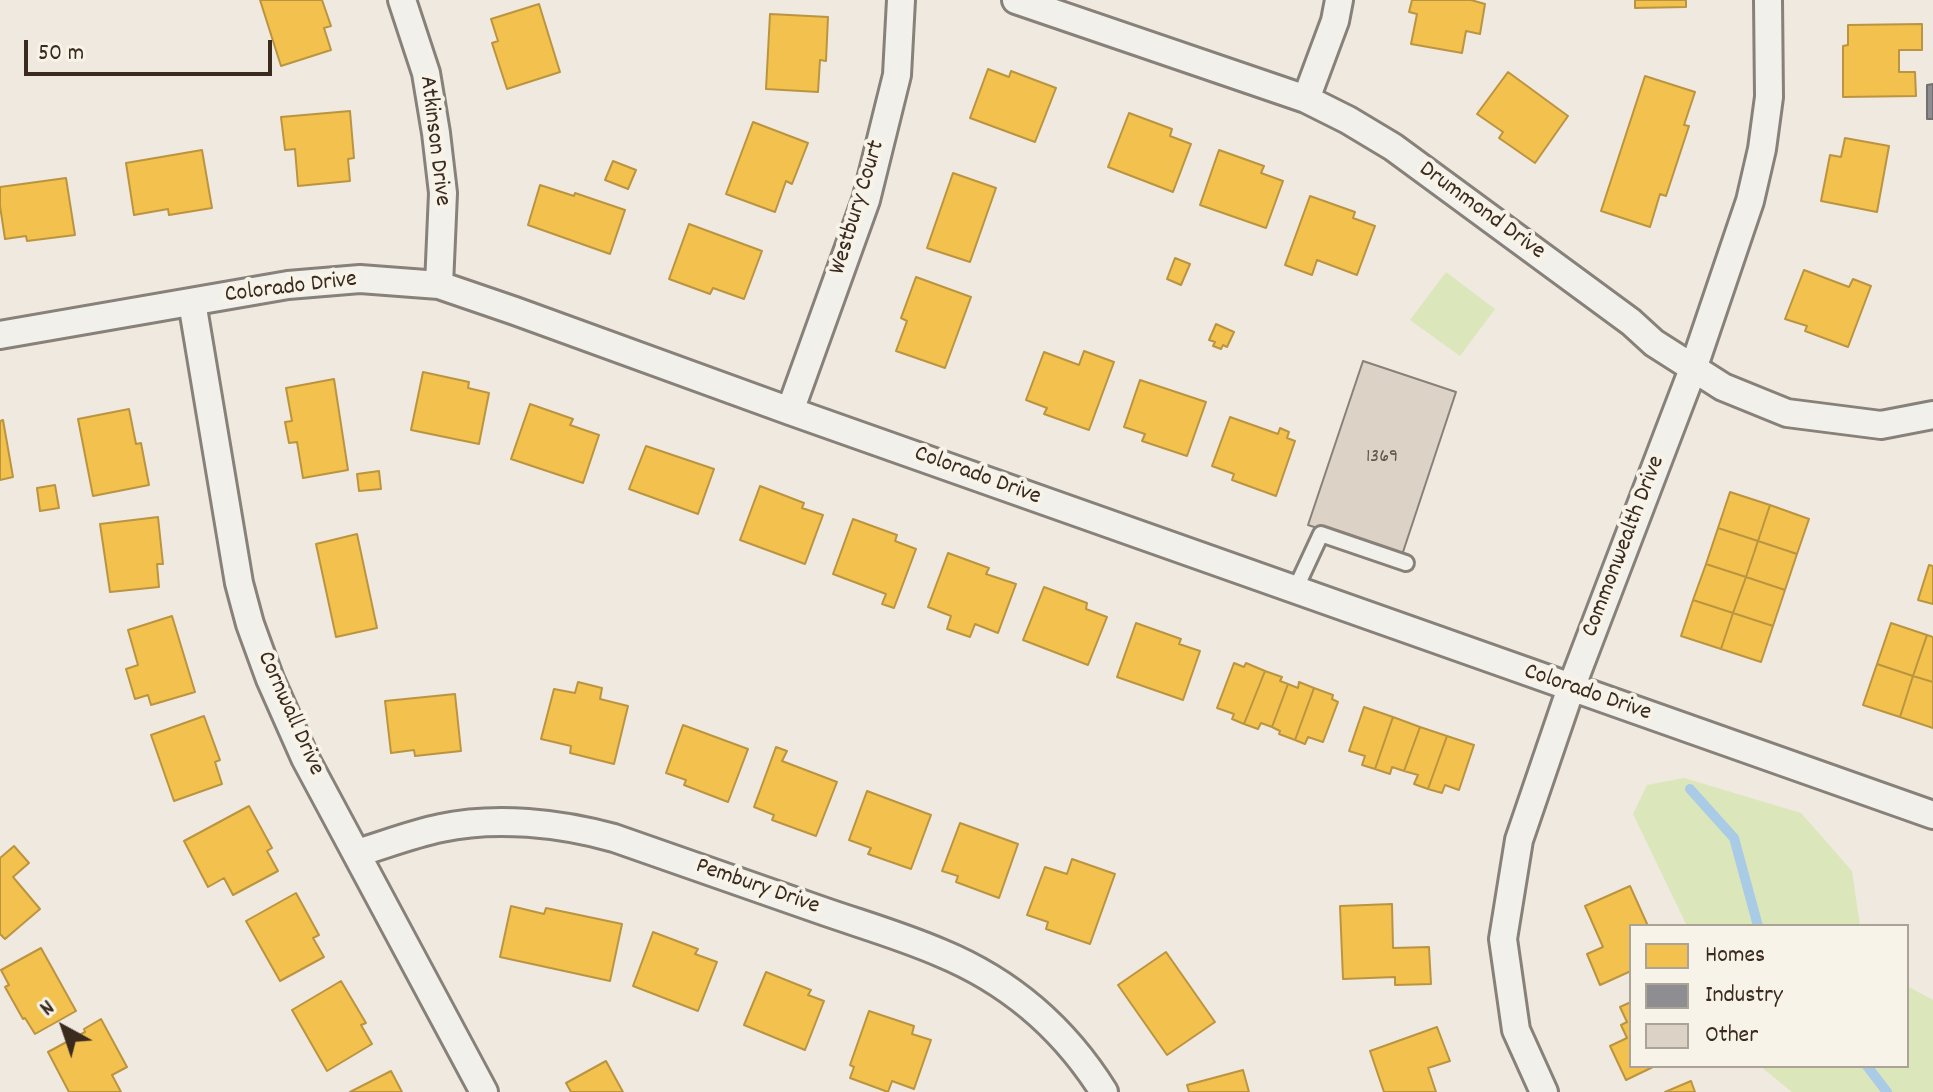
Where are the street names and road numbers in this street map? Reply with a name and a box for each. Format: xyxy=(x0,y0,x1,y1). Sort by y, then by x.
street label: Atkinson Drive xyxy=(411,74,455,208)
street label: Westbury Court xyxy=(825,137,893,279)
street label: Drummond Drive xyxy=(1412,156,1550,268)
street label: Colorado Drive xyxy=(223,267,359,311)
street label: Colorado Drive xyxy=(910,441,1044,513)
street label: Commonwealth Drive xyxy=(1577,452,1673,642)
street label: Cornwall Drive xyxy=(249,648,329,780)
street label: Colorado Drive xyxy=(1520,659,1654,729)
street label: Pembury Drive xyxy=(691,853,823,923)

